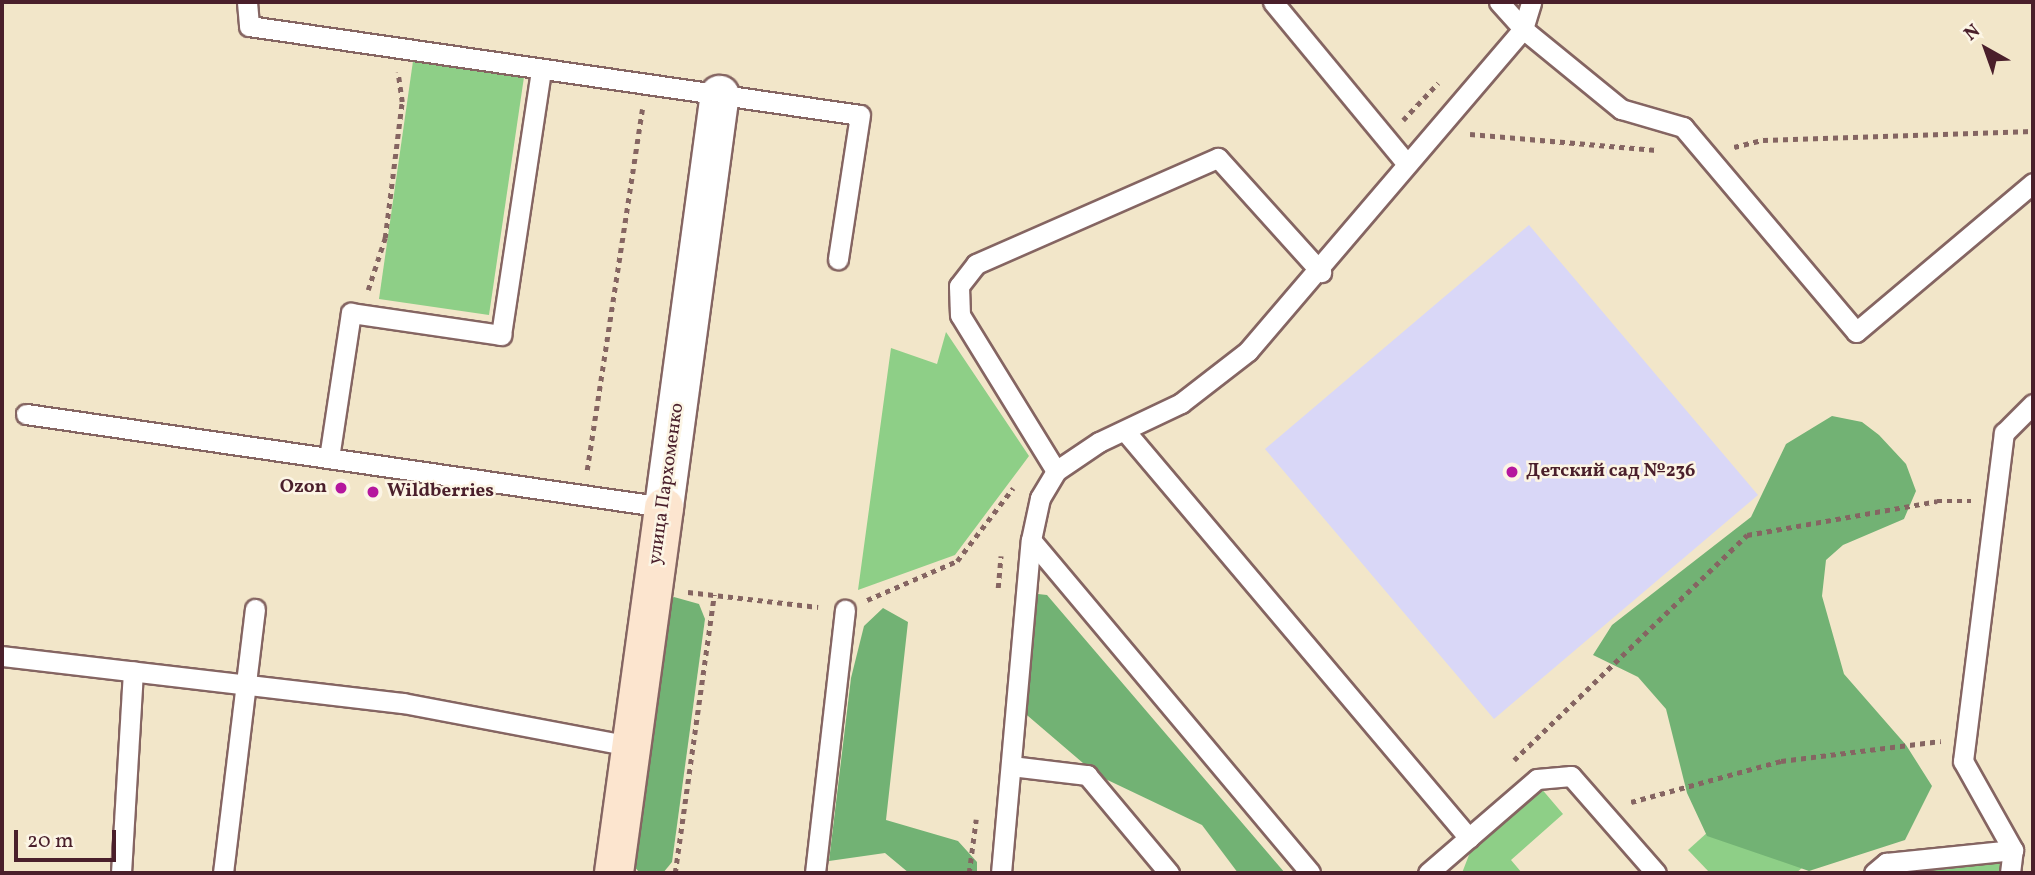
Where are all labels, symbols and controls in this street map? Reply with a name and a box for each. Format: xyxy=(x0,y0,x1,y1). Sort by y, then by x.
north arrow xyxy=(1951,14,2021,84)
text: N xyxy=(1959,19,1986,47)
street label: улица Пархоменко xyxy=(644,402,690,566)
place label: Детский сад №236 xyxy=(1526,461,1696,483)
marker: Детский сад №236 xyxy=(1504,464,1520,480)
place label: Ozon xyxy=(280,477,327,499)
marker: Ozon xyxy=(333,480,349,496)
place label: Wildberries xyxy=(387,481,494,503)
marker: Wildberries xyxy=(365,484,381,500)
scale bar xyxy=(18,816,119,860)
text: 20 m xyxy=(27,827,73,856)

